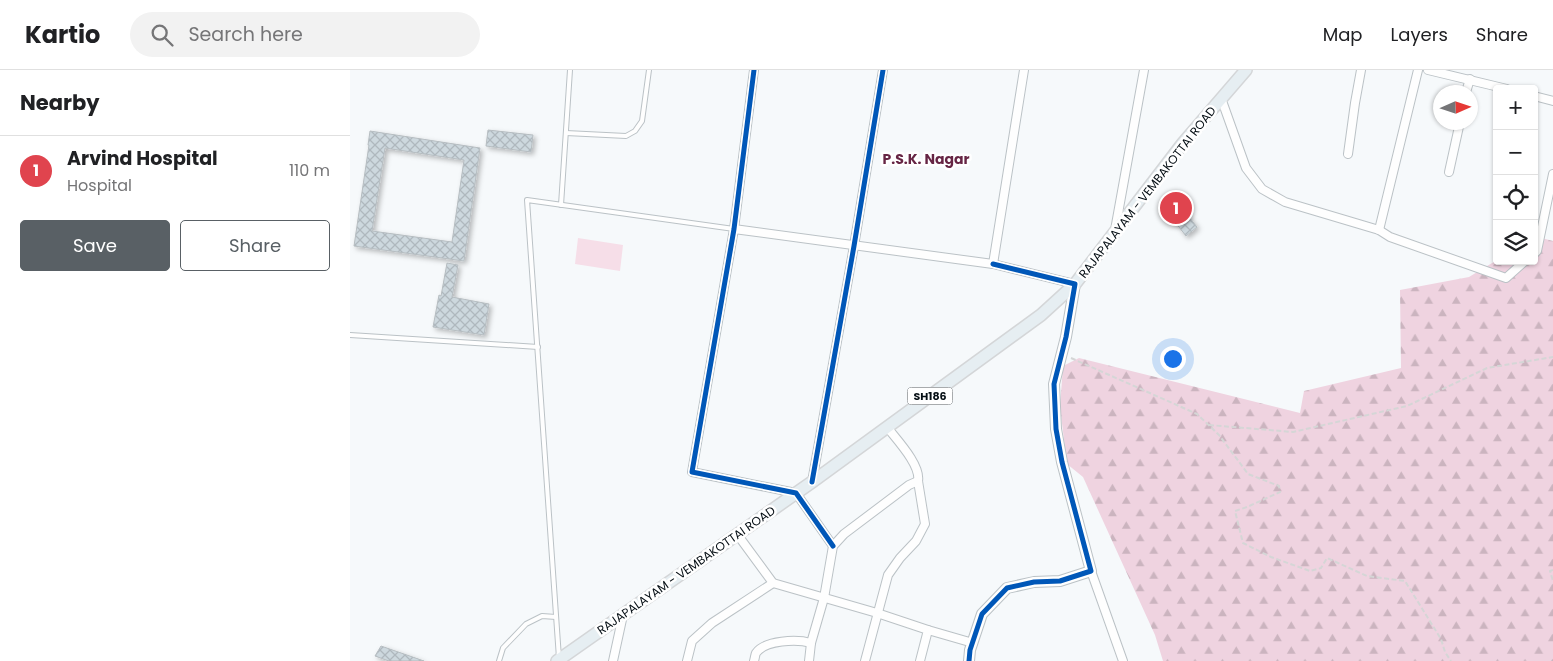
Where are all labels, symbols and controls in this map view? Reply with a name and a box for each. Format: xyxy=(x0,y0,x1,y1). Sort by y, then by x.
search box xyxy=(130,12,480,57)
text: Kartio xyxy=(25,18,100,51)
icon: search xyxy=(148,21,176,49)
text: Search here xyxy=(188,21,303,48)
text: Map xyxy=(1323,22,1363,47)
text: Layers xyxy=(1391,22,1448,47)
text: Share xyxy=(1476,22,1528,47)
north arrow xyxy=(1433,85,1478,130)
map controls xyxy=(1493,85,1538,265)
button: + xyxy=(1493,85,1538,130)
text: Nearby xyxy=(20,88,100,117)
street label: RAJAPALAYAM - VEMBAKOTTAI ROAD xyxy=(1074,103,1220,281)
button: − xyxy=(1493,130,1538,175)
text: Arvind Hospital xyxy=(67,145,218,172)
district label: P.S.K. Nagar xyxy=(883,149,969,169)
text: 1 xyxy=(33,159,39,182)
text: 110 m xyxy=(289,159,330,182)
text: Hospital xyxy=(67,174,132,197)
button: locate xyxy=(1493,175,1538,220)
pin: 1 xyxy=(1160,189,1192,227)
button: Save xyxy=(20,220,170,271)
button: Share xyxy=(180,220,330,271)
button: layers xyxy=(1493,220,1538,265)
your location xyxy=(1160,346,1186,372)
road number: SH186 xyxy=(908,388,952,404)
street label: RAJAPALAYAM - VEMBAKOTTAI ROAD xyxy=(594,502,778,638)

